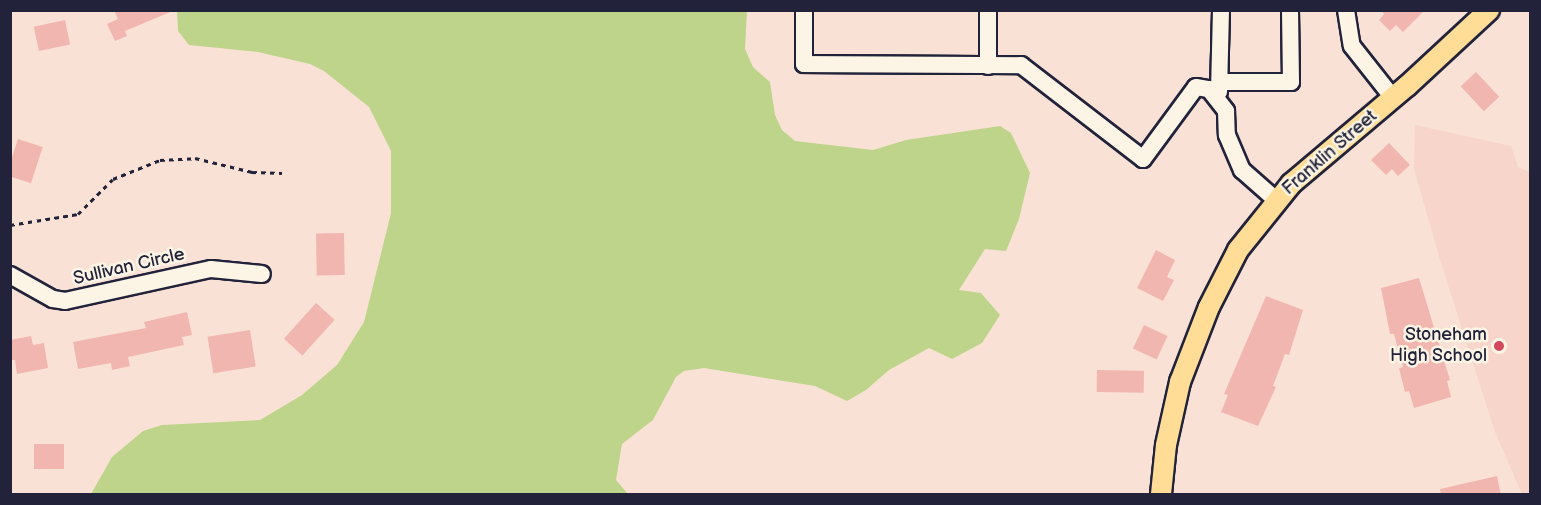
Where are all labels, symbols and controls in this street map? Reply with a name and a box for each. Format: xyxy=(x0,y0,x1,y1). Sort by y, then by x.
street label: Franklin Street xyxy=(1278,106,1382,200)
street label: Sullivan Circle xyxy=(71,244,187,290)
place label: Stoneham High School xyxy=(1390,325,1487,368)
marker: Stoneham High School xyxy=(1492,339,1506,353)

